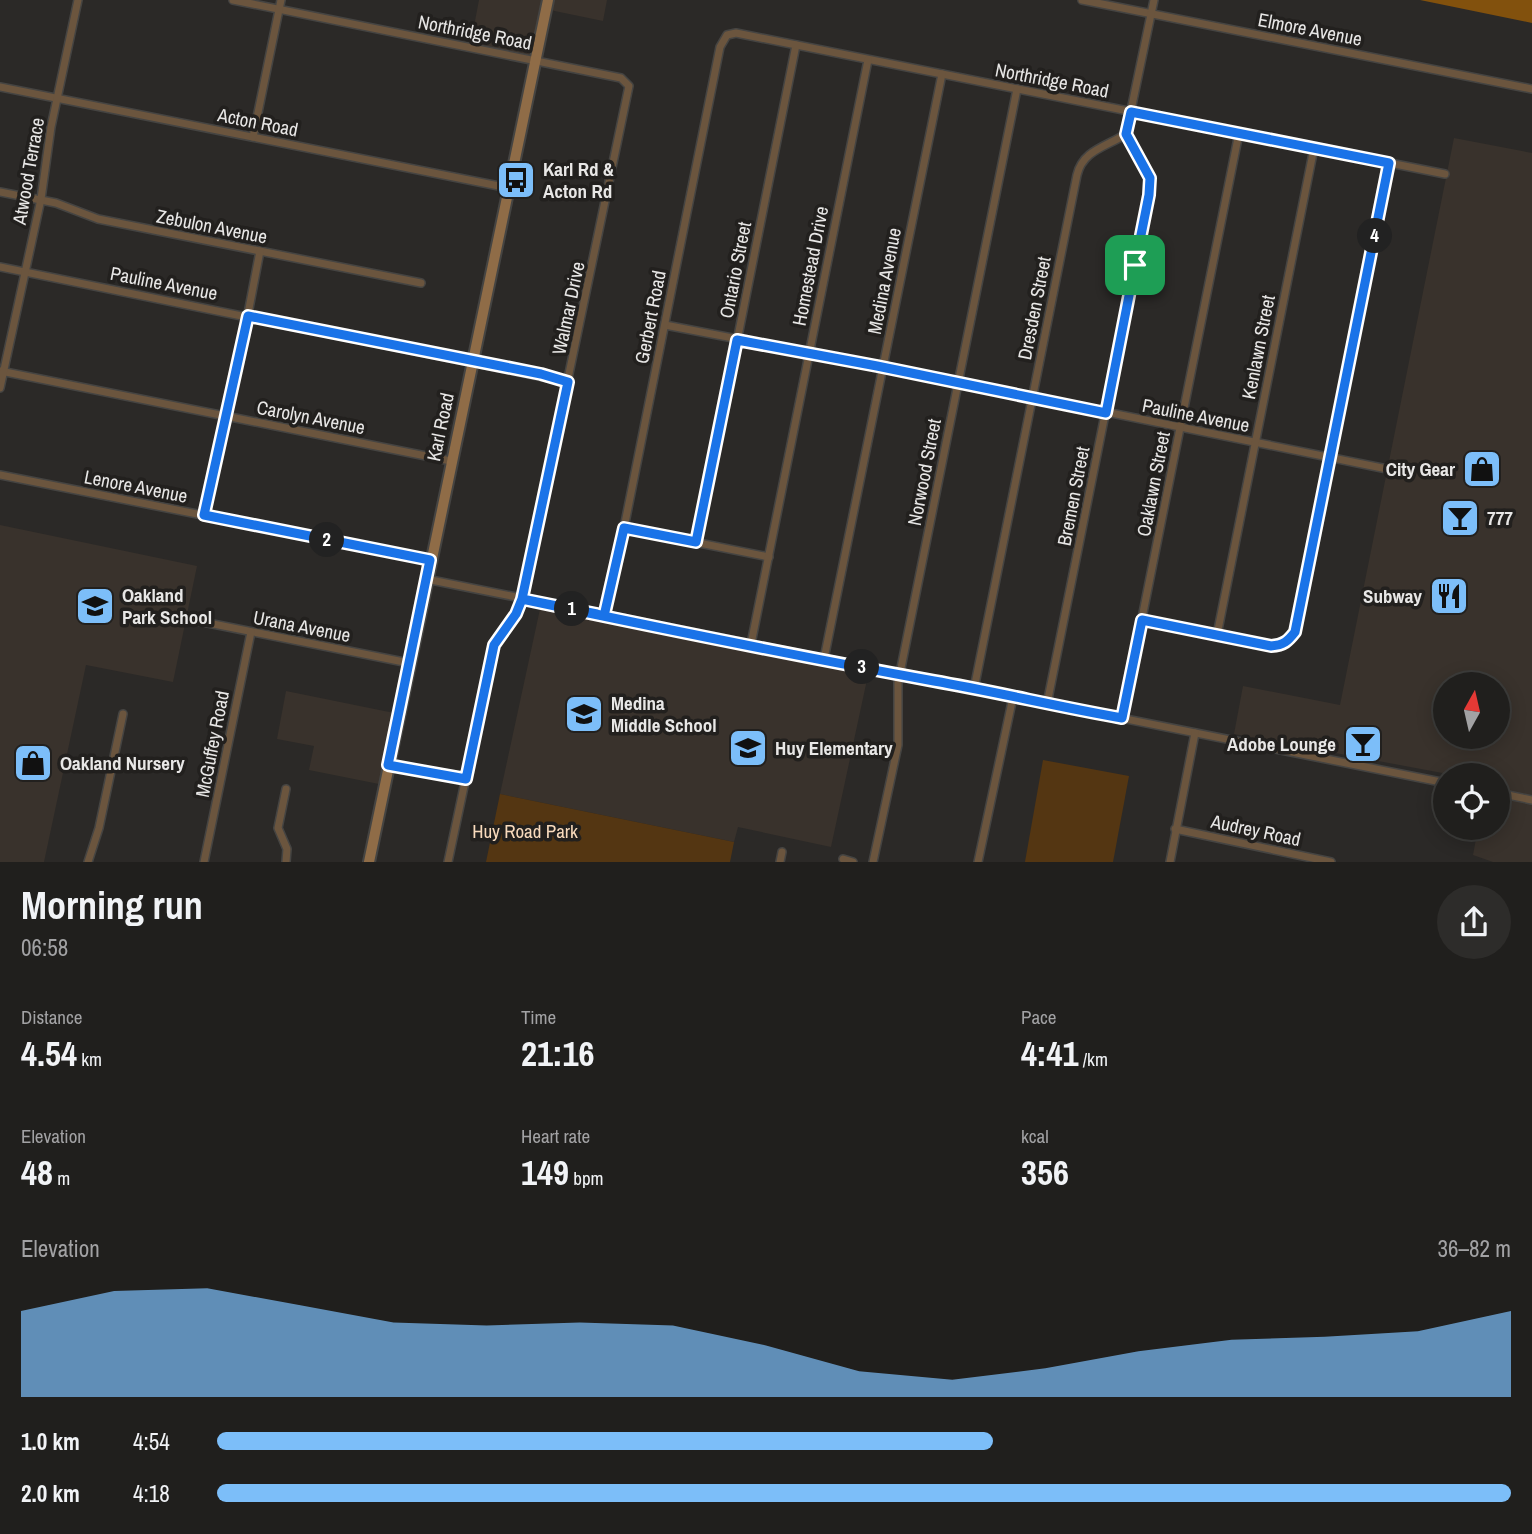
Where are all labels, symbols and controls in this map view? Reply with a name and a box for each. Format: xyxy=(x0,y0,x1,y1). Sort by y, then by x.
street label: Elmore Avenue xyxy=(1256,6,1364,52)
street label: Northridge Road xyxy=(416,8,534,56)
street label: Northridge Road xyxy=(993,56,1111,104)
street label: Acton Road xyxy=(215,101,300,143)
street label: Atwood Terrace xyxy=(6,116,50,227)
place label: Karl Rd & Acton Rd xyxy=(543,156,614,204)
bus stop icon: Karl Rd & Acton Rd xyxy=(495,159,537,201)
street label: Zebulon Avenue xyxy=(154,203,270,249)
street label: Homestead Drive xyxy=(786,204,834,328)
pin: 4 xyxy=(1358,218,1392,254)
street label: Ontario Street xyxy=(713,219,757,321)
text: 4 xyxy=(1370,222,1379,248)
street label: Medina Avenue xyxy=(861,226,907,336)
pin xyxy=(1105,235,1165,295)
icon: arrive xyxy=(1116,246,1154,284)
street label: Dresden Street xyxy=(1011,253,1057,362)
street label: Walmar Drive xyxy=(545,259,591,357)
street label: Pauline Avenue xyxy=(108,260,220,306)
street label: Gerbert Road xyxy=(628,268,672,366)
street label: Kenlawn Street xyxy=(1235,292,1281,401)
street label: Karl Road xyxy=(420,390,460,464)
street label: Pauline Avenue xyxy=(1140,392,1252,438)
street label: Carolyn Avenue xyxy=(255,394,367,440)
street label: Norwood Street xyxy=(901,416,947,528)
street label: Oaklawn Street xyxy=(1130,429,1176,539)
street label: Bremen Street xyxy=(1051,444,1095,548)
shop icon: City Gear xyxy=(1461,448,1503,490)
place label: City Gear xyxy=(1386,456,1455,482)
street label: Lenore Avenue xyxy=(82,463,190,509)
bar icon: 777 xyxy=(1439,497,1481,539)
place label: 777 xyxy=(1487,505,1513,531)
pin: 2 xyxy=(310,522,344,558)
text: 2 xyxy=(322,526,331,552)
restaurant icon: Subway xyxy=(1428,575,1470,617)
place label: Oakland Park School xyxy=(122,582,212,630)
place label: Subway xyxy=(1363,583,1422,609)
school or university icon: Oakland Park School xyxy=(74,585,116,627)
pin: 1 xyxy=(554,592,590,626)
text: 1 xyxy=(567,595,576,621)
street label: Urana Avenue xyxy=(251,604,353,648)
pin: 3 xyxy=(844,650,880,684)
text: 3 xyxy=(857,653,866,679)
north arrow xyxy=(1433,672,1510,749)
map controls xyxy=(1433,672,1510,840)
street label: McGuffey Road xyxy=(189,689,235,799)
place label: Medina Middle School xyxy=(611,690,717,738)
school or university icon: Medina Middle School xyxy=(563,693,605,735)
bar icon: Adobe Lounge xyxy=(1342,723,1384,765)
school or university icon: Huy Elementary xyxy=(727,727,769,769)
place label: Adobe Lounge xyxy=(1227,731,1336,757)
place label: Huy Elementary xyxy=(775,735,893,761)
shop icon: Oakland Nursery xyxy=(12,742,54,784)
place label: Oakland Nursery xyxy=(60,750,185,776)
button: locate xyxy=(1433,763,1510,840)
street label: Audrey Road xyxy=(1208,808,1303,852)
park label: Huy Road Park xyxy=(472,818,578,844)
text: Morning run xyxy=(21,880,203,931)
button: share xyxy=(1437,885,1511,959)
text: 06:58 xyxy=(21,932,68,963)
text: Distance xyxy=(21,1004,82,1030)
text: Time xyxy=(521,1004,556,1030)
text: Pace xyxy=(1021,1004,1057,1030)
text: 4.54 xyxy=(21,1030,77,1077)
text: 21:16 xyxy=(521,1030,594,1077)
text: 4:41 xyxy=(1021,1030,1078,1077)
text: km xyxy=(77,1046,102,1072)
text: /km xyxy=(1078,1046,1108,1072)
text: Elevation xyxy=(21,1123,86,1149)
text: Heart rate xyxy=(521,1123,590,1149)
text: kcal xyxy=(1021,1123,1049,1149)
text: 48 xyxy=(21,1149,53,1196)
text: 149 xyxy=(521,1149,569,1196)
text: 356 xyxy=(1021,1149,1069,1196)
text: m xyxy=(53,1165,70,1191)
text: bpm xyxy=(569,1165,604,1191)
text: Elevation xyxy=(21,1233,100,1264)
text: 36–82 m xyxy=(1438,1233,1511,1264)
text: 1.0 km xyxy=(21,1426,80,1457)
text: 4:54 xyxy=(133,1426,170,1457)
text: 2.0 km xyxy=(21,1478,80,1509)
text: 4:18 xyxy=(133,1478,170,1509)

